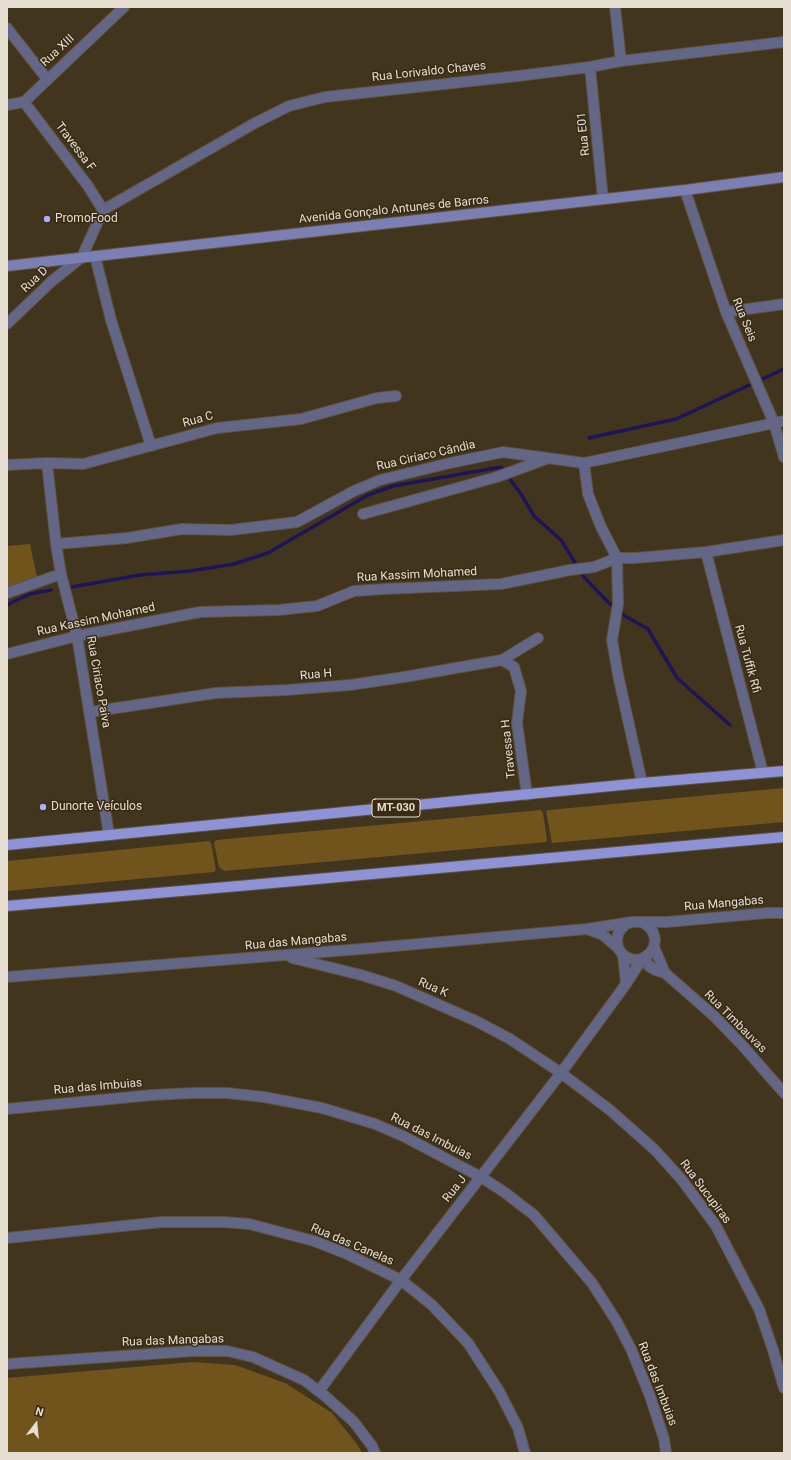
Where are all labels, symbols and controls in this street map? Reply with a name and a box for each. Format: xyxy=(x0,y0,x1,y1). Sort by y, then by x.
street label: Rua XIII xyxy=(38,32,78,70)
street label: Rua Lorivaldo Chaves xyxy=(371,59,487,85)
street label: Rua E01 xyxy=(575,111,593,157)
street label: Travessa F xyxy=(52,120,98,174)
street label: Avenida Gonçalo Antunes de Barros xyxy=(298,193,490,227)
place label: PromoFood xyxy=(55,212,118,226)
marker: PromoFood xyxy=(42,214,52,224)
street label: Rua D xyxy=(19,264,51,296)
street label: Rua Seis xyxy=(729,296,759,344)
street label: Rua C xyxy=(181,409,215,431)
street label: Rua Ciríaco Cândia xyxy=(375,438,477,474)
street label: Rua Kassim Mohamed xyxy=(356,565,478,585)
street label: Rua Kassim Mohamed xyxy=(36,600,156,640)
street label: Rua Tuffik Rfi xyxy=(731,623,763,695)
street label: Rua Ciriaco Paiva xyxy=(83,635,113,729)
street label: Rua H xyxy=(299,666,333,684)
street label: Travessa H xyxy=(499,719,519,779)
road number: MT-030 xyxy=(372,799,420,817)
place label: Dunorte Veículos xyxy=(51,800,142,814)
marker: Dunorte Veículos xyxy=(38,802,48,812)
street label: Rua Mangabas xyxy=(684,893,764,915)
street label: Rua das Mangabas xyxy=(244,930,348,954)
street label: Rua K xyxy=(416,975,450,1001)
street label: Rua Timbauvas xyxy=(701,988,769,1056)
street label: Rua das Imbuias xyxy=(53,1076,143,1098)
street label: Rua das Imbuias xyxy=(388,1110,474,1164)
street label: Rua Sucupiras xyxy=(676,1157,734,1227)
street label: Rua J xyxy=(440,1173,470,1205)
street label: Rua das Canelas xyxy=(308,1221,396,1269)
street label: Rua das Mangabas xyxy=(122,1332,224,1350)
street label: Rua das Imbuias xyxy=(634,1340,680,1428)
north arrow xyxy=(16,1404,56,1444)
text: N xyxy=(34,1405,45,1419)

